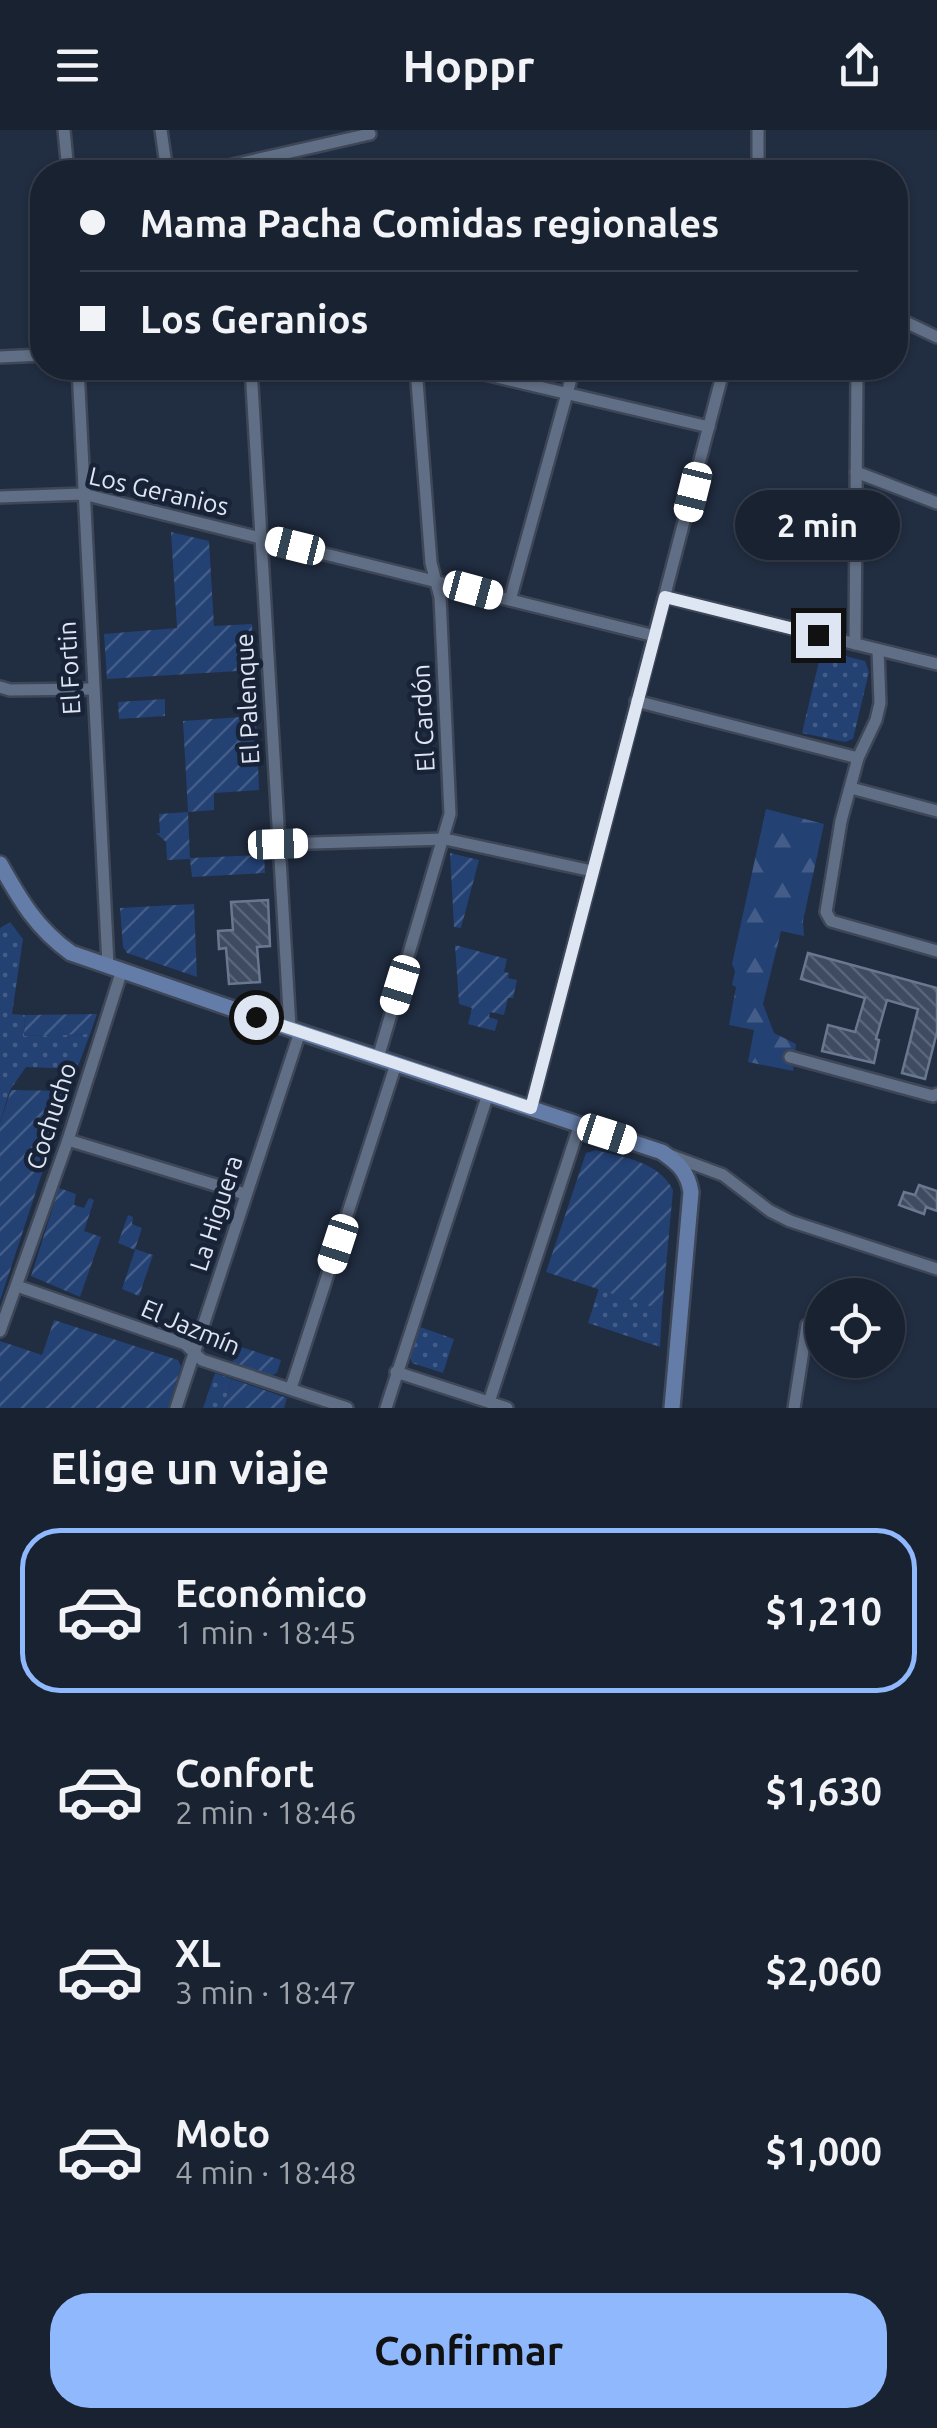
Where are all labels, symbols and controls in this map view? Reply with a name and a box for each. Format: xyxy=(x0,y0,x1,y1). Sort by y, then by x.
icon: menu xyxy=(50,38,105,93)
icon: share xyxy=(832,38,887,93)
text: Hoppr xyxy=(402,40,535,91)
text: Mama Pacha Comidas regionales xyxy=(140,202,719,244)
text: Los Geranios xyxy=(140,298,368,340)
car xyxy=(671,459,715,525)
street label: Los Geranios xyxy=(86,461,232,521)
callout: 2 min xyxy=(736,490,900,560)
text: 2 min xyxy=(777,507,858,543)
car xyxy=(262,524,328,568)
car xyxy=(440,568,506,612)
route end xyxy=(796,613,841,658)
street label: El Fortin xyxy=(53,620,85,716)
street label: El Palenque xyxy=(230,633,264,765)
street label: El Cardón xyxy=(406,664,440,772)
car xyxy=(247,828,309,860)
car xyxy=(377,952,423,1018)
route start xyxy=(234,995,279,1040)
street label: Cochucho xyxy=(21,1059,81,1173)
car xyxy=(574,1110,640,1158)
street label: La Higuera xyxy=(184,1152,248,1274)
car xyxy=(314,1211,362,1277)
map controls xyxy=(805,1278,905,1378)
button: locate xyxy=(805,1278,905,1378)
street label: El Jazmín xyxy=(137,1294,245,1360)
text: Elige un viaje xyxy=(50,1442,330,1493)
icon: car xyxy=(55,1566,145,1656)
text: Económico xyxy=(175,1572,367,1614)
text: $1,210 xyxy=(765,1590,882,1632)
text: 1 min · 18:45 xyxy=(175,1614,357,1650)
icon: car xyxy=(55,1746,145,1836)
text: Confort xyxy=(175,1752,314,1794)
text: $1,630 xyxy=(765,1770,882,1812)
text: 2 min · 18:46 xyxy=(175,1794,357,1830)
icon: car xyxy=(55,1926,145,2016)
text: XL xyxy=(175,1932,221,1974)
text: $2,060 xyxy=(765,1950,882,1992)
text: 3 min · 18:47 xyxy=(175,1974,357,2010)
icon: car xyxy=(55,2106,145,2196)
text: Moto xyxy=(175,2112,270,2154)
text: $1,000 xyxy=(765,2130,882,2172)
text: 4 min · 18:48 xyxy=(175,2154,357,2190)
button: Confirmar xyxy=(50,2293,887,2408)

